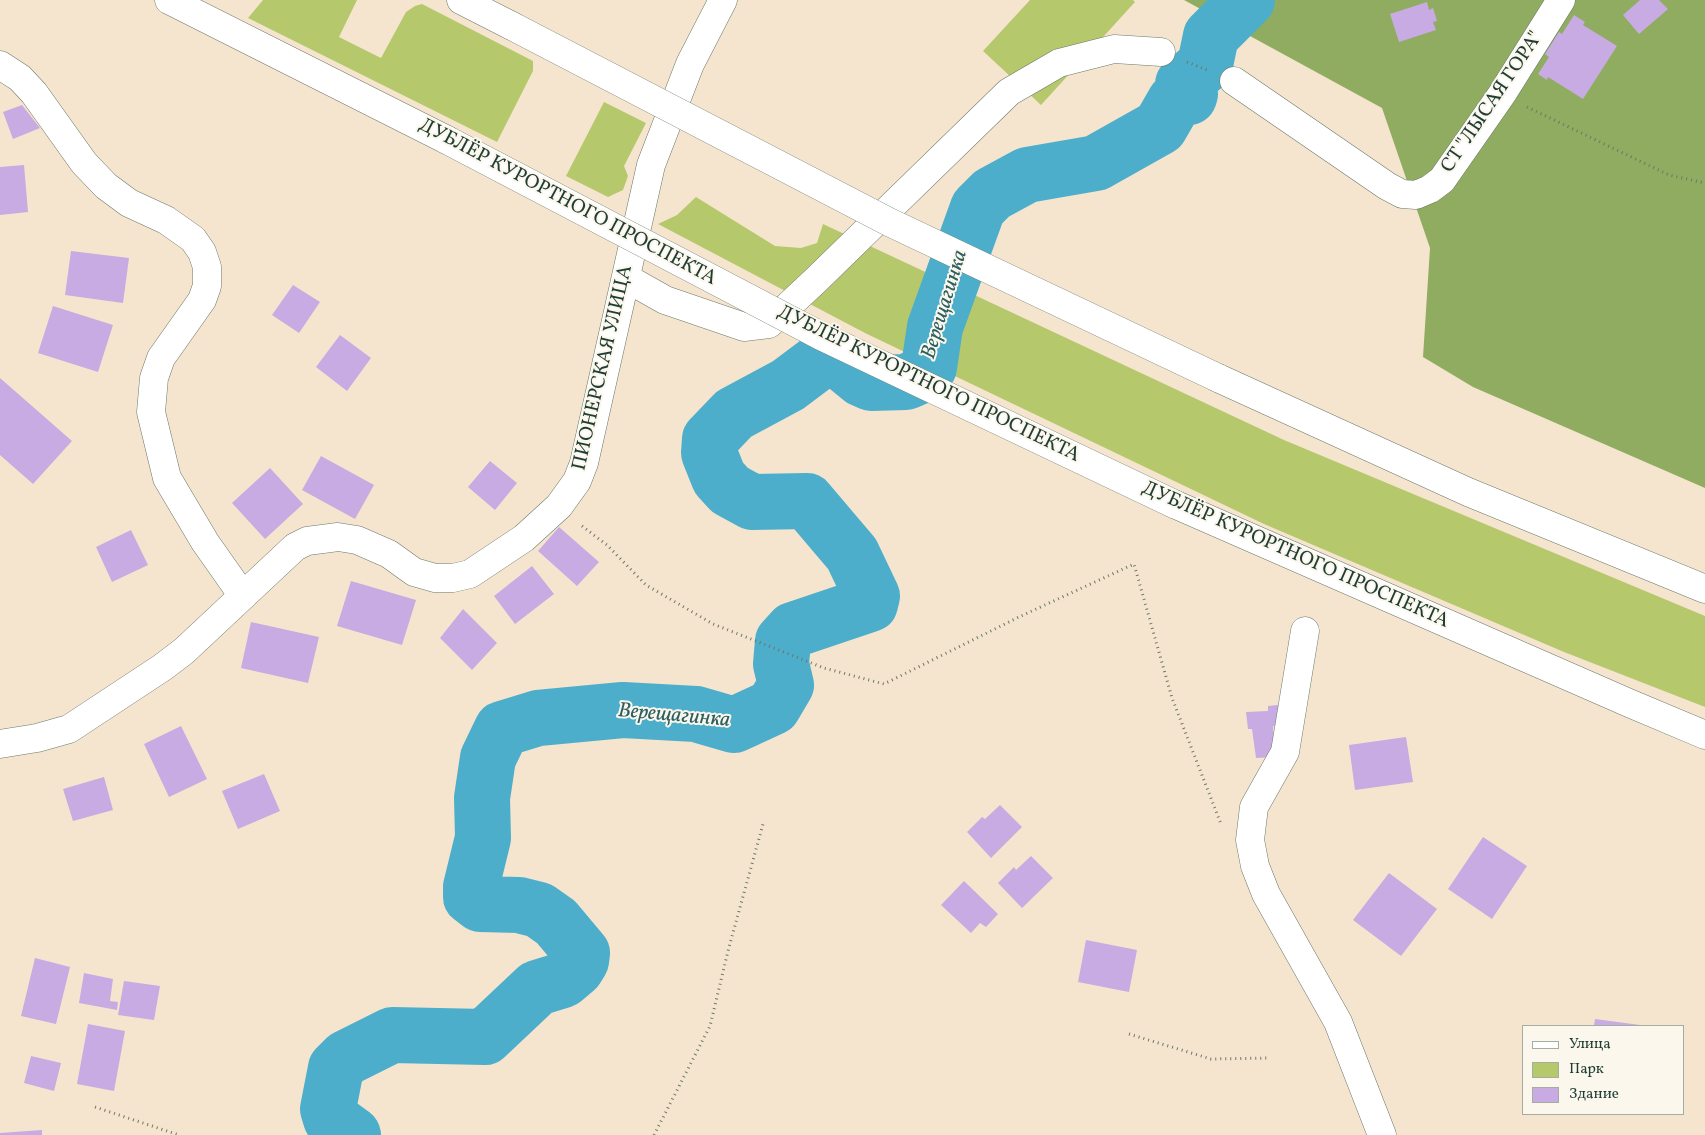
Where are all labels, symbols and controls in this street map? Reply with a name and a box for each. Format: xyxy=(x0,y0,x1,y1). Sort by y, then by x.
street label: СТ "ЛЫСАЯ ГОРА" xyxy=(1437,28,1549,178)
street label: ДУБЛЁР КУРОРТНОГО ПРОСПЕКТА xyxy=(414,114,720,292)
water label: Верещагинка xyxy=(917,247,975,363)
street label: ПИОНЕРСКАЯ УЛИЦА xyxy=(569,263,639,473)
street label: ДУБЛЁР КУРОРТНОГО ПРОСПЕКТА xyxy=(773,301,1083,469)
street label: ДУБЛЁР КУРОРТНОГО ПРОСПЕКТА xyxy=(1138,477,1452,635)
water label: Верещагинка xyxy=(617,700,731,734)
legend xyxy=(1522,1025,1685,1115)
text: Улица xyxy=(1569,1034,1611,1055)
text: Парк xyxy=(1569,1059,1604,1080)
text: Здание xyxy=(1569,1084,1619,1105)

